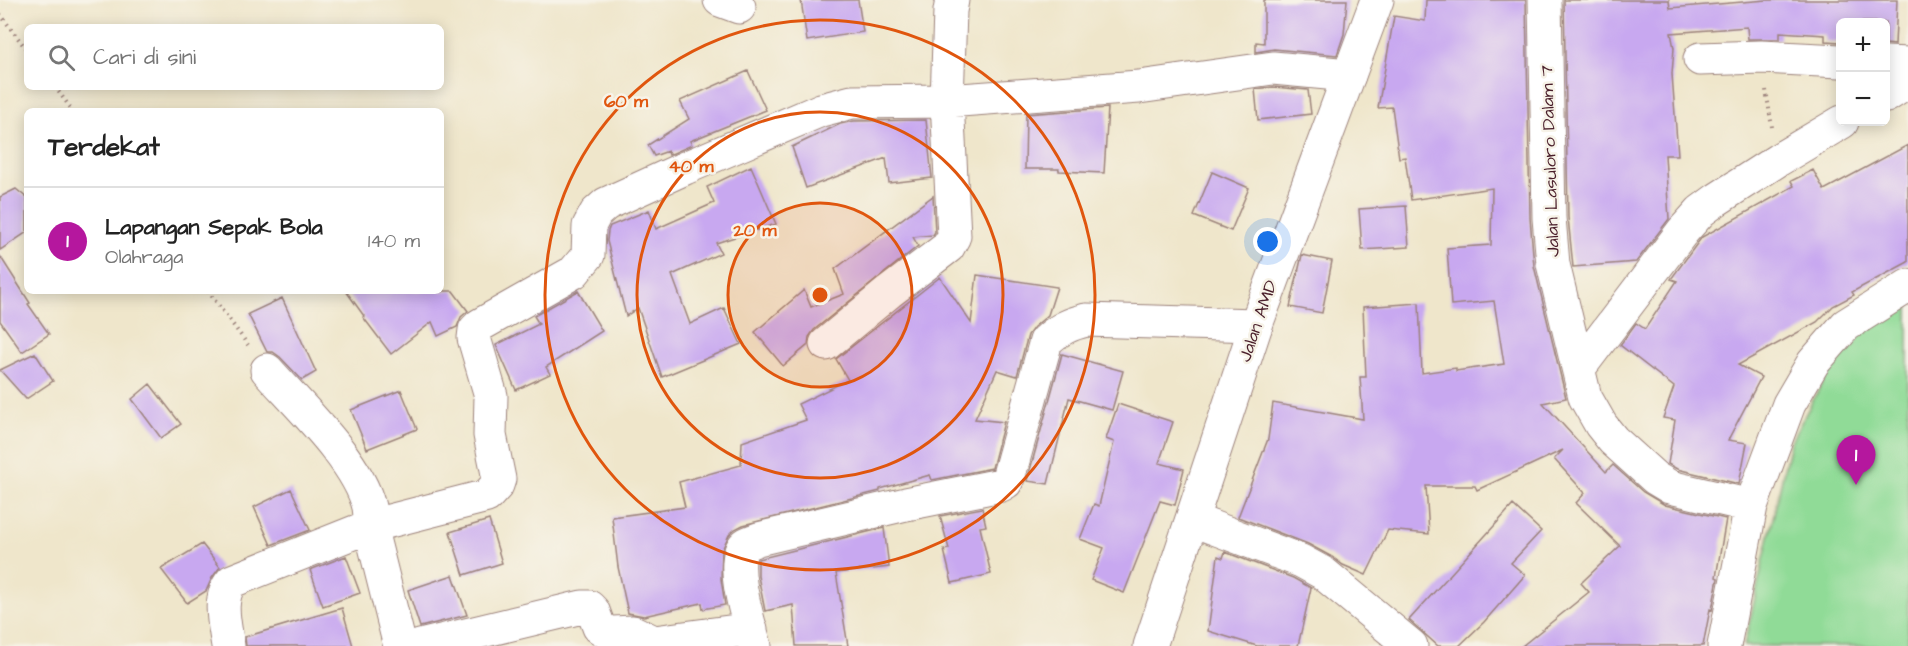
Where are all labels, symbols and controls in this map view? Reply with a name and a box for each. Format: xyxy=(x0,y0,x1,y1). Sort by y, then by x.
map controls xyxy=(1836,18,1890,126)
button: + xyxy=(1836,18,1890,72)
search box xyxy=(24,24,444,90)
icon: search xyxy=(45,41,78,74)
text: Cari di sini xyxy=(93,42,196,73)
street label: Jalan Lasuloro Dalam 7 xyxy=(1534,65,1566,257)
button: − xyxy=(1836,72,1890,126)
text: 60 m xyxy=(604,89,649,114)
text: Terdekat xyxy=(48,129,160,165)
text: 40 m xyxy=(669,154,714,179)
text: Lapangan Sepak Bola xyxy=(105,212,323,243)
text: 20 m xyxy=(733,218,777,243)
text: 1 xyxy=(66,227,69,255)
text: 140 m xyxy=(368,227,420,255)
your location xyxy=(1253,227,1282,256)
text: Olahraga xyxy=(105,243,183,271)
street label: Jalan AMD xyxy=(1232,276,1284,365)
centre of rings xyxy=(810,285,830,305)
pin: 1 xyxy=(1836,436,1876,485)

